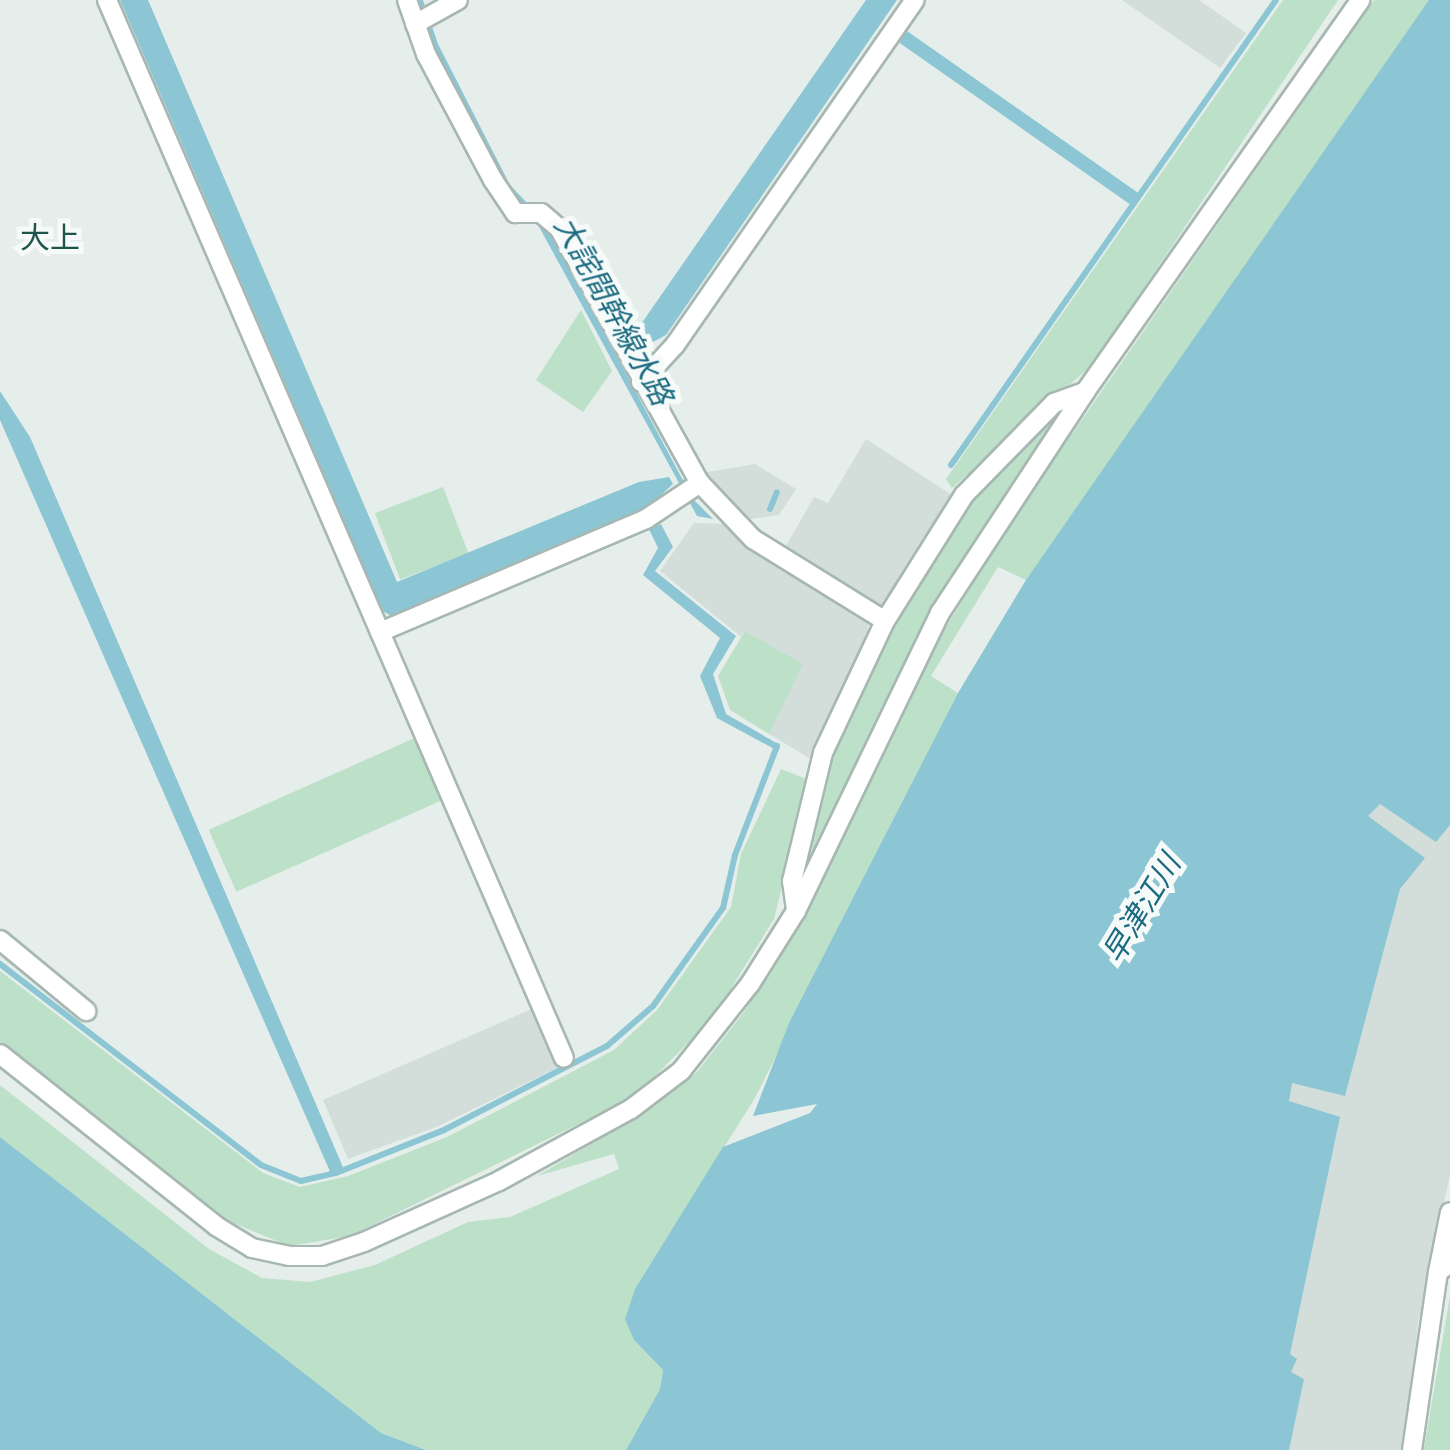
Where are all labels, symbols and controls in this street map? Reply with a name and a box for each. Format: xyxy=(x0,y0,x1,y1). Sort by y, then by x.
water label: 大詫間幹線水路 xyxy=(546,210,680,412)
district label: 大上 xyxy=(20,220,80,256)
water label: 早津江川 xyxy=(1096,848,1188,970)

